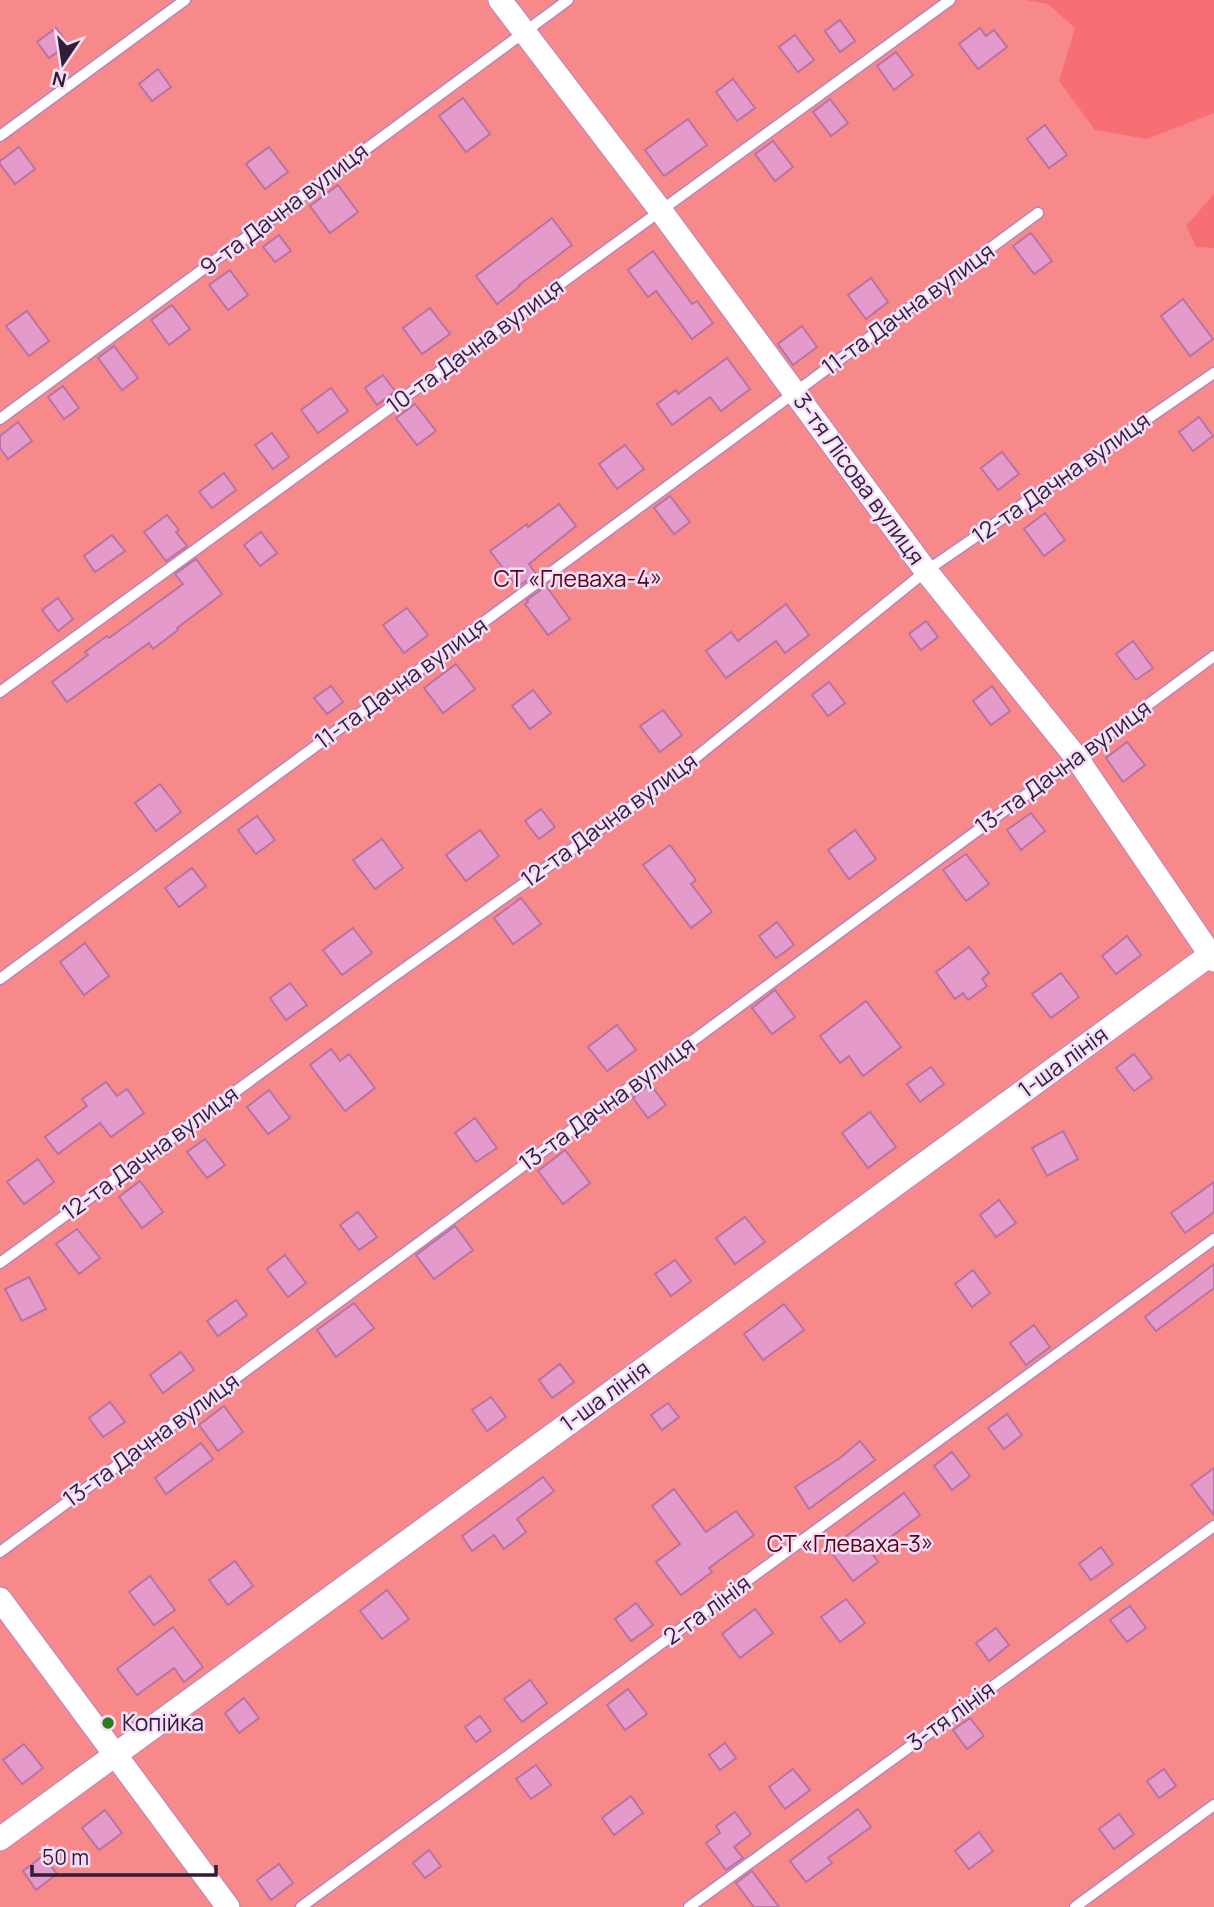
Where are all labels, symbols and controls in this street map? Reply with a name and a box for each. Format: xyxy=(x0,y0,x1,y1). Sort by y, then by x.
north arrow xyxy=(28,28,98,98)
text: N xyxy=(50,65,69,94)
street label: 9-та Дачна вулиця xyxy=(193,134,374,282)
street label: 11-та Дачна вулиця xyxy=(814,235,1000,382)
street label: 10-та Дачна вулиця xyxy=(379,270,569,420)
street label: 3-тя Лісова вулиця xyxy=(787,386,933,571)
street label: 12-та Дачна вулиця xyxy=(965,404,1156,551)
park label: СТ «Глеваха-4» xyxy=(494,562,662,594)
street label: 11-та Дачна вулиця xyxy=(307,609,493,756)
street label: 13-та Дачна вулиця xyxy=(968,691,1157,841)
street label: 12-та Дачна вулиця xyxy=(514,744,703,894)
street label: 1-ша лінія xyxy=(1011,1018,1114,1105)
street label: 13-та Дачна вулиця xyxy=(512,1028,701,1178)
street label: 12-та Дачна вулиця xyxy=(55,1077,244,1227)
street label: 1-ша лінія xyxy=(553,1352,656,1439)
street label: 13-та Дачна вулиця xyxy=(56,1364,245,1514)
park label: СТ «Глеваха-3» xyxy=(767,1527,933,1559)
street label: 2-га лінія xyxy=(656,1567,757,1652)
street label: 3-тя лінія xyxy=(900,1673,1001,1758)
place label: Копійка xyxy=(122,1706,204,1738)
marker: Копійка xyxy=(100,1715,116,1731)
scale bar xyxy=(32,1834,215,1878)
text: 50 m xyxy=(42,1843,89,1871)

